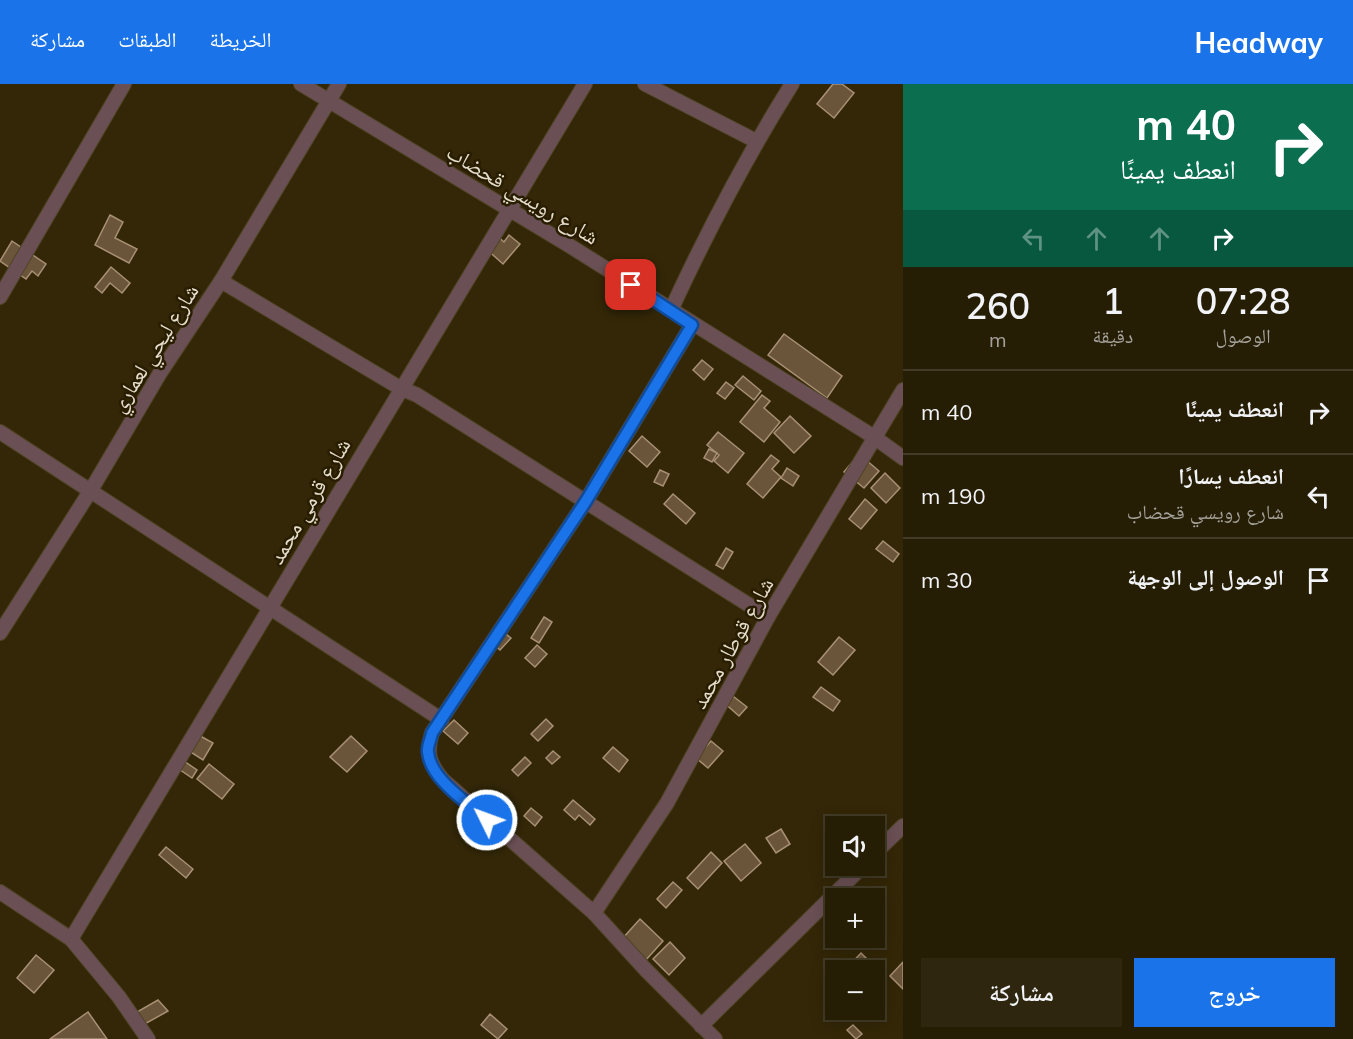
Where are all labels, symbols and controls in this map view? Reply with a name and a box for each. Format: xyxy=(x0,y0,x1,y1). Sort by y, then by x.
text: Headway xyxy=(1194,25,1323,60)
text: مشاركة xyxy=(30,26,85,52)
text: الطبقات xyxy=(118,26,177,52)
text: الخريطة xyxy=(210,26,271,52)
text: 40 m xyxy=(1136,98,1236,151)
icon: right xyxy=(1257,108,1335,186)
street label: شارع رويسي قحضاب xyxy=(440,137,604,254)
text: انعطف يمينًا xyxy=(1120,152,1236,186)
icon: left xyxy=(1017,222,1050,255)
icon: ahead xyxy=(1080,222,1113,255)
icon: ahead xyxy=(1143,222,1176,255)
icon: right xyxy=(1206,222,1239,255)
pin xyxy=(605,259,656,310)
icon: arrive xyxy=(614,268,647,301)
text: 1 xyxy=(1102,278,1124,323)
text: 07:28 xyxy=(1196,278,1291,323)
street label: شارع ليحي لعماري xyxy=(103,279,208,419)
text: 260 xyxy=(965,283,1030,328)
text: دقيقة xyxy=(1093,323,1133,348)
text: الوصول xyxy=(1215,323,1271,348)
text: m xyxy=(989,327,1007,352)
text: انعطف يمينًا xyxy=(1185,395,1284,423)
icon: right xyxy=(1302,396,1335,429)
text: 40 m xyxy=(921,398,972,426)
street label: شارع قرمي محمد xyxy=(262,433,359,571)
text: انعطف يسارًا xyxy=(1178,462,1284,490)
icon: left xyxy=(1302,480,1335,513)
text: 190 m xyxy=(921,482,986,510)
text: شارع رويسي قحضاب xyxy=(1127,499,1284,524)
text: الوصول إلى الوجهة xyxy=(1127,563,1284,591)
icon: arrive xyxy=(1302,564,1335,597)
text: 30 m xyxy=(921,566,972,594)
street label: شارع قوطار محمد xyxy=(684,573,780,713)
position arrow xyxy=(455,788,519,852)
map controls xyxy=(825,816,885,1020)
button: sound xyxy=(825,816,885,876)
button: + xyxy=(825,888,885,948)
button: مشاركة xyxy=(921,958,1122,1027)
button: خروج xyxy=(1134,958,1335,1027)
button: − xyxy=(825,960,885,1020)

